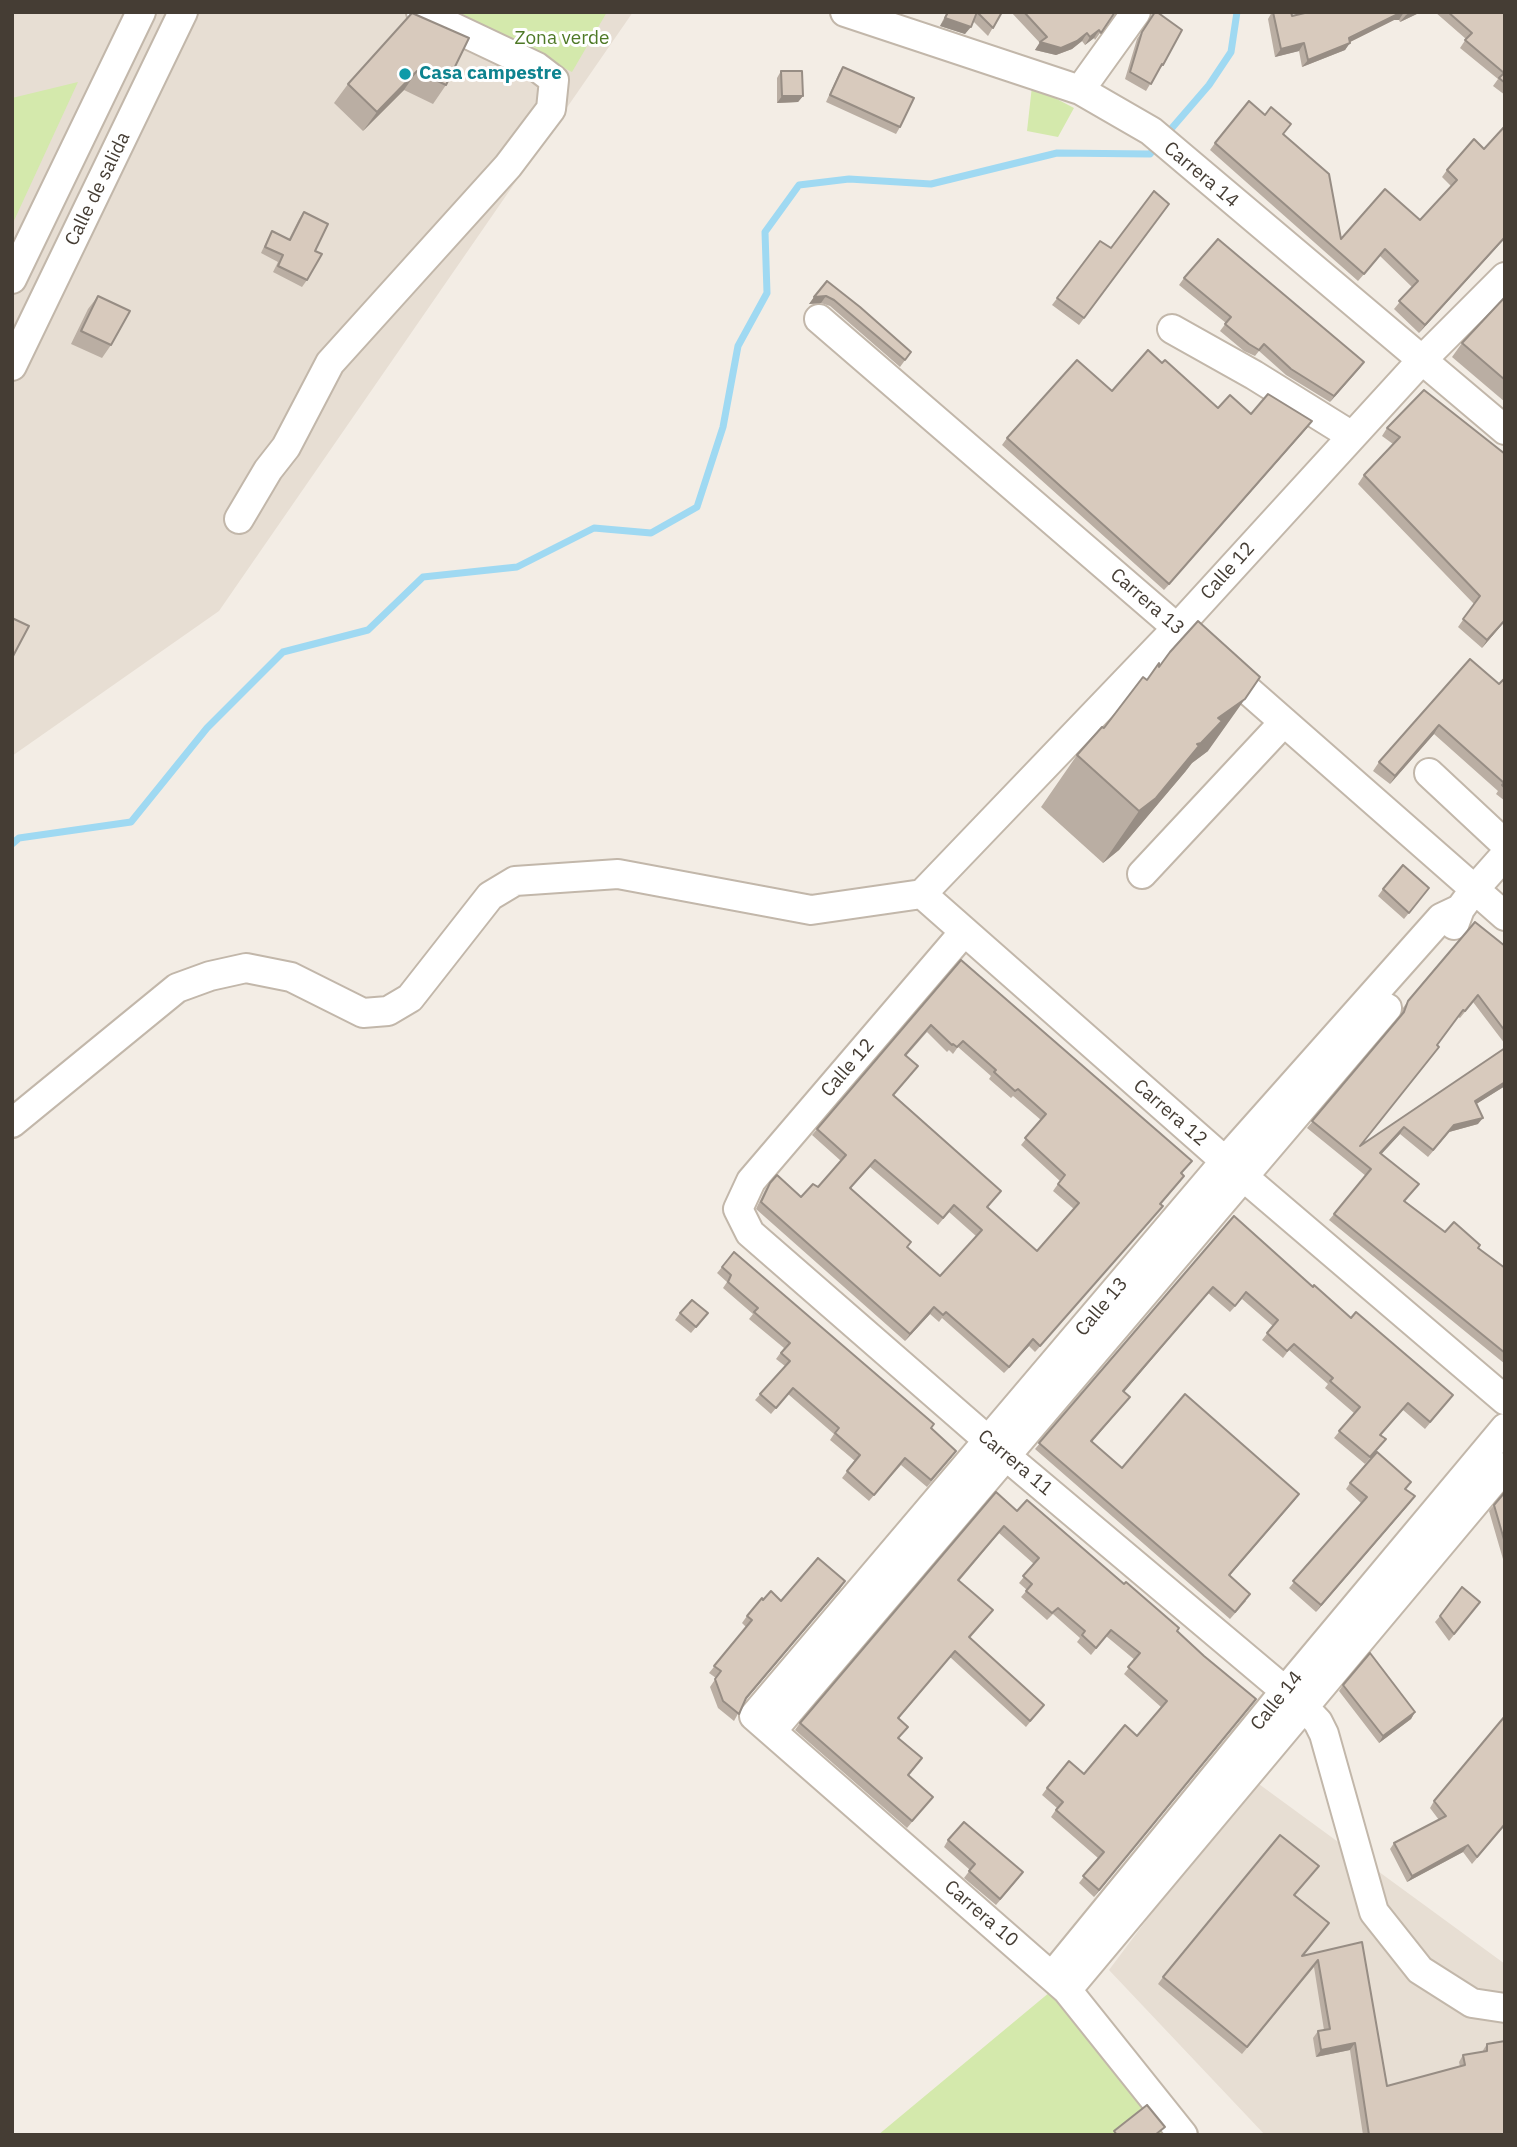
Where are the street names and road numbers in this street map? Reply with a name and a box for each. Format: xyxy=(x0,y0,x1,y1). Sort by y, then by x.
street label: Calle de salida xyxy=(61,128,135,250)
street label: Carrera 14 xyxy=(1159,137,1243,213)
street label: Calle 12 xyxy=(1196,537,1260,605)
street label: Carrera 13 xyxy=(1105,564,1189,640)
street label: Calle 12 xyxy=(816,1034,880,1102)
street label: Carrera 12 xyxy=(1128,1075,1212,1151)
street label: Calle 13 xyxy=(1071,1273,1133,1341)
street label: Carrera 11 xyxy=(973,1425,1057,1501)
street label: Calle 14 xyxy=(1246,1667,1308,1735)
street label: Carrera 10 xyxy=(939,1876,1023,1952)

